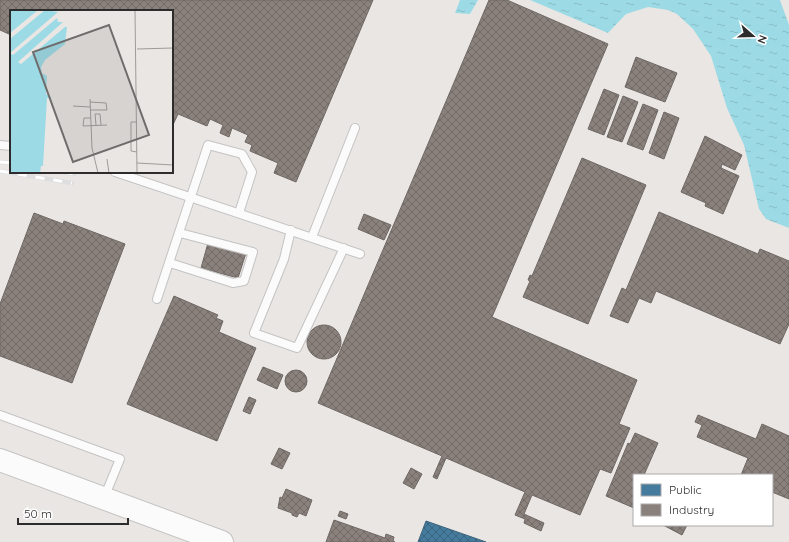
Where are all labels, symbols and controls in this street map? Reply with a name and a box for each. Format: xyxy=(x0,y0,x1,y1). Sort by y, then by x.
inset map xyxy=(10,10,173,173)
north arrow xyxy=(733,16,773,56)
text: N xyxy=(754,33,770,46)
legend xyxy=(633,474,773,526)
text: Public xyxy=(669,482,702,497)
scale bar xyxy=(18,500,128,526)
text: Industry xyxy=(669,502,714,517)
text: 50 m xyxy=(24,506,52,521)

